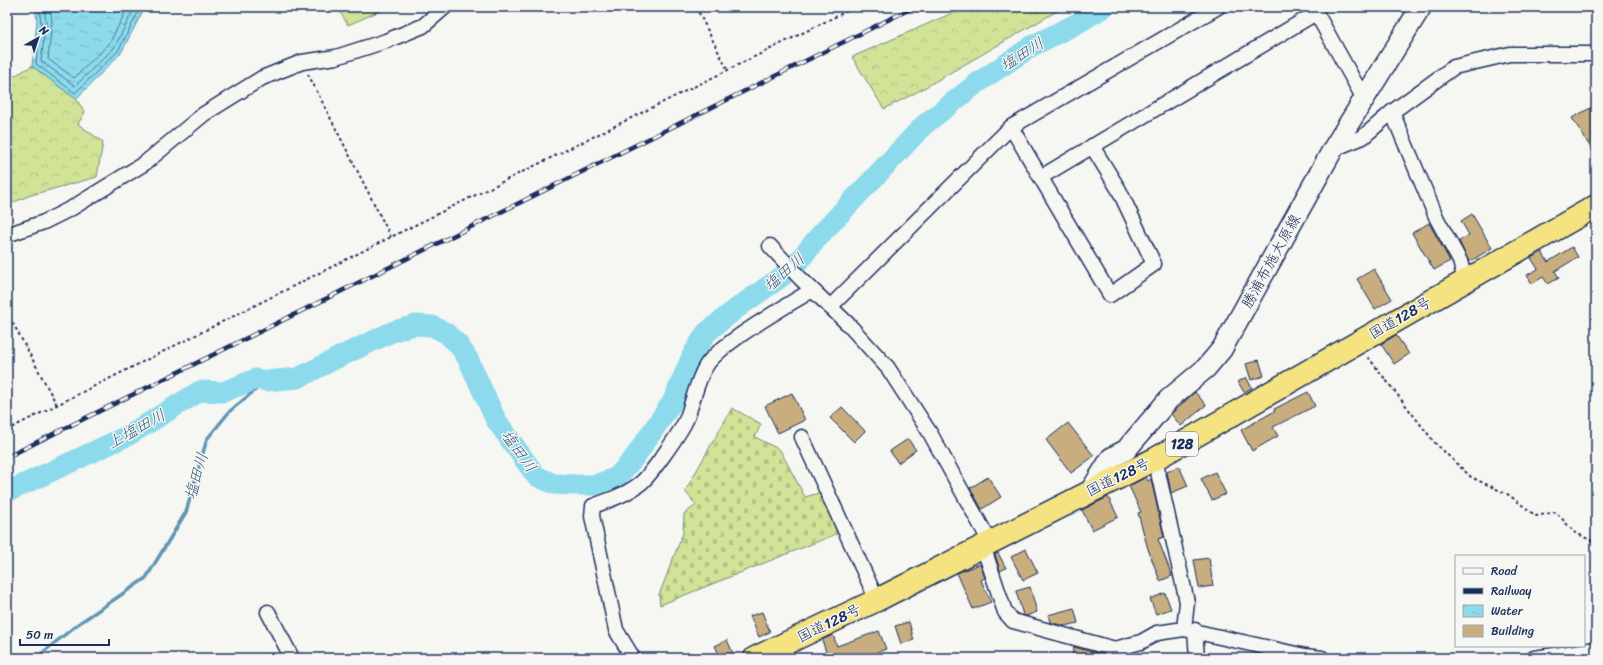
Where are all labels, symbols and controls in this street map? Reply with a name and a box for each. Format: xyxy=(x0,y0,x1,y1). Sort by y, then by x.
north arrow xyxy=(18,18,58,58)
text: N xyxy=(34,20,53,41)
water label: 塩田川 xyxy=(994,29,1050,79)
street label: 勝浦布施大原線 xyxy=(1234,209,1308,313)
water label: 塩田川 xyxy=(756,245,812,299)
street label: 国道128号 xyxy=(1364,289,1436,347)
water label: 上塩田川 xyxy=(101,401,171,457)
water label: 塩田川 xyxy=(493,423,545,479)
road number: 128 xyxy=(1166,432,1198,456)
water label: 塩田川 xyxy=(175,449,217,503)
street label: 国道128号 xyxy=(1081,450,1155,504)
legend xyxy=(1455,555,1585,647)
text: Road xyxy=(1491,560,1518,582)
text: Railway xyxy=(1491,580,1532,602)
street label: 国道128号 xyxy=(792,596,866,650)
text: Water xyxy=(1491,600,1524,622)
text: Building xyxy=(1491,620,1534,642)
scale bar xyxy=(20,621,109,647)
text: 50 m xyxy=(26,624,53,646)

